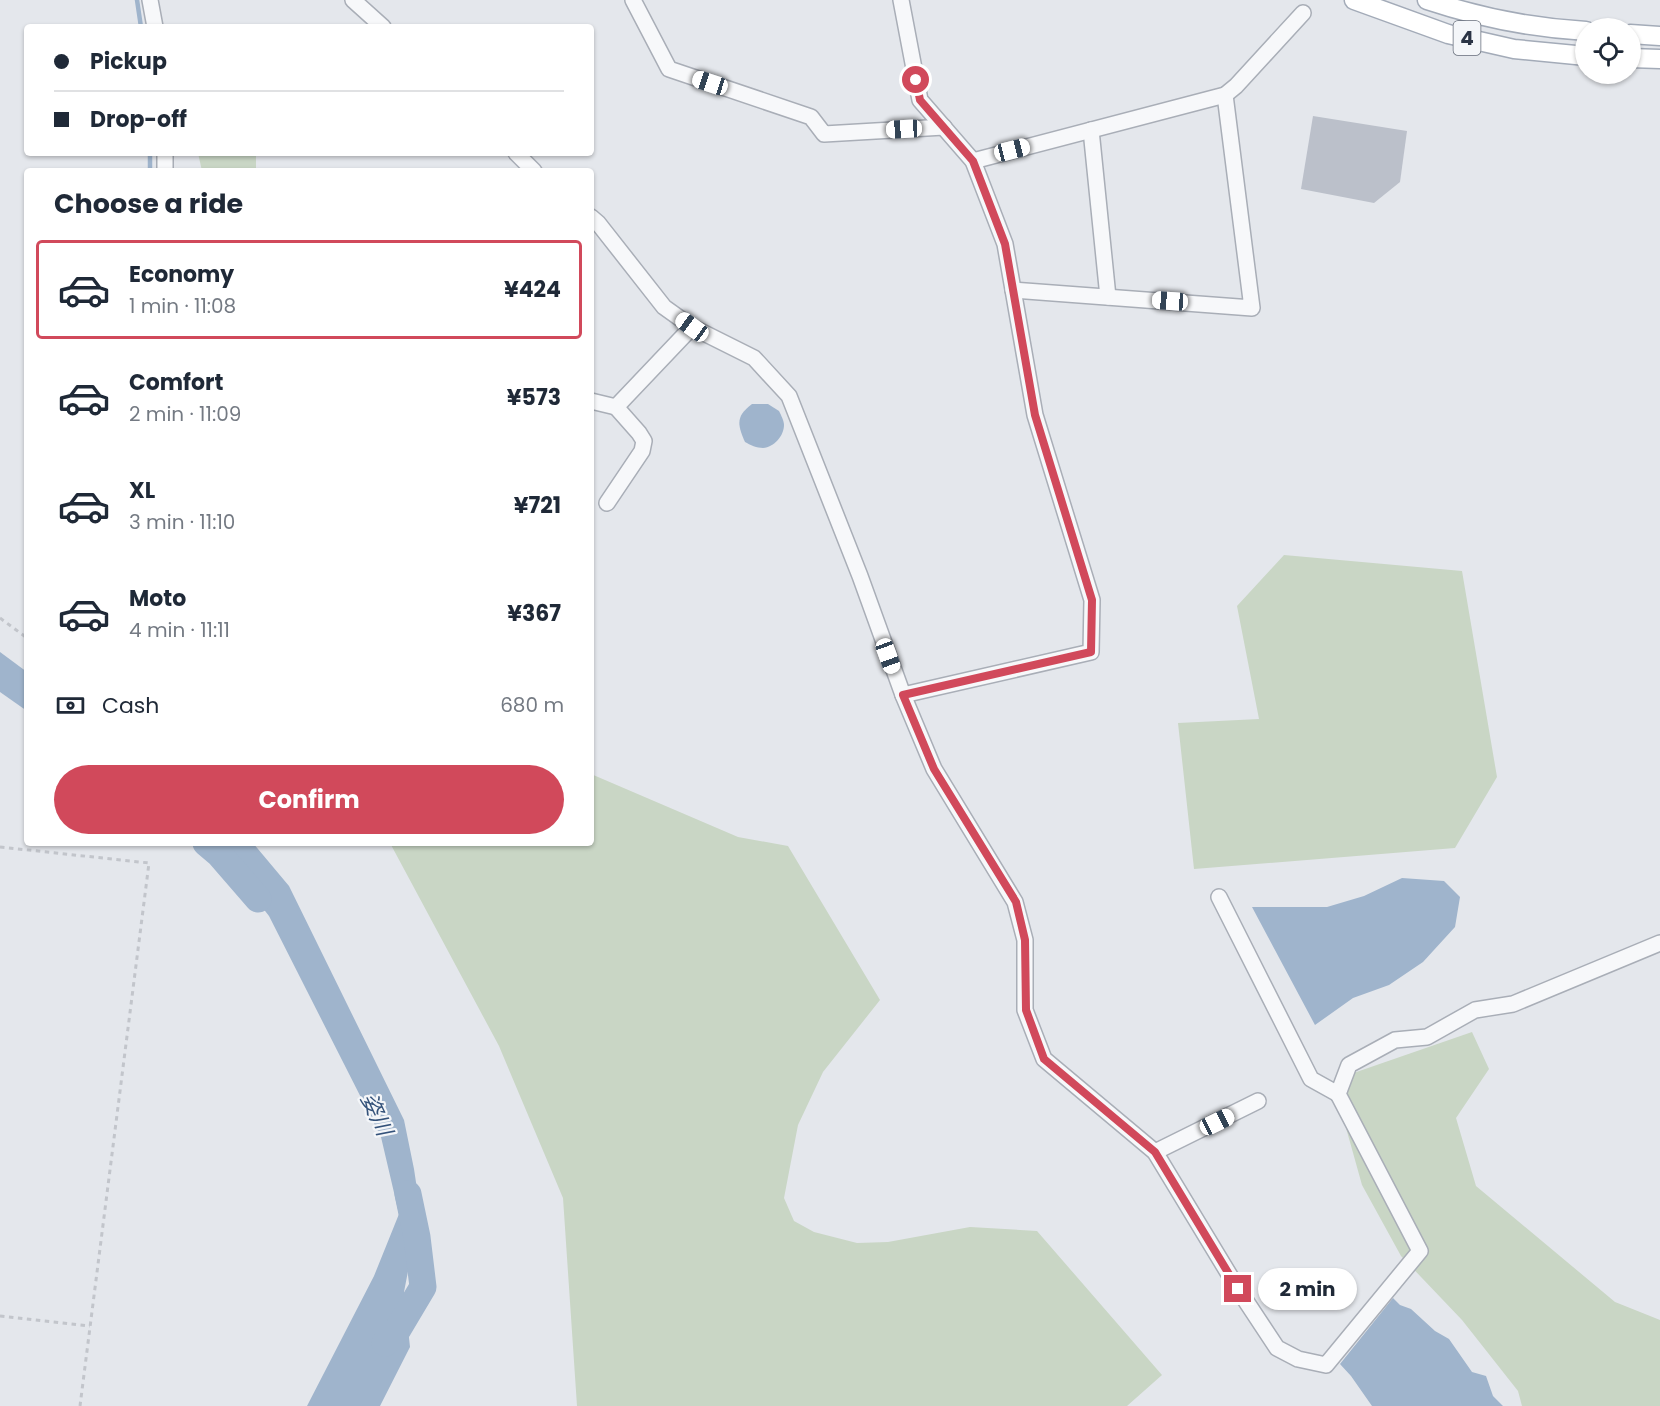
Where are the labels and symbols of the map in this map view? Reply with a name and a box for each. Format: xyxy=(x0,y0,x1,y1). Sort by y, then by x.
road number: 4 xyxy=(1454,21,1480,55)
route start xyxy=(902,66,929,93)
car xyxy=(690,69,730,97)
car xyxy=(886,119,922,139)
car xyxy=(992,137,1032,163)
car xyxy=(1151,291,1189,311)
car xyxy=(672,309,712,345)
car xyxy=(873,636,903,676)
water label: 姿川 xyxy=(353,1088,401,1143)
car xyxy=(1197,1106,1237,1138)
callout: 2 min xyxy=(1259,1268,1358,1310)
route end xyxy=(1224,1275,1251,1302)

